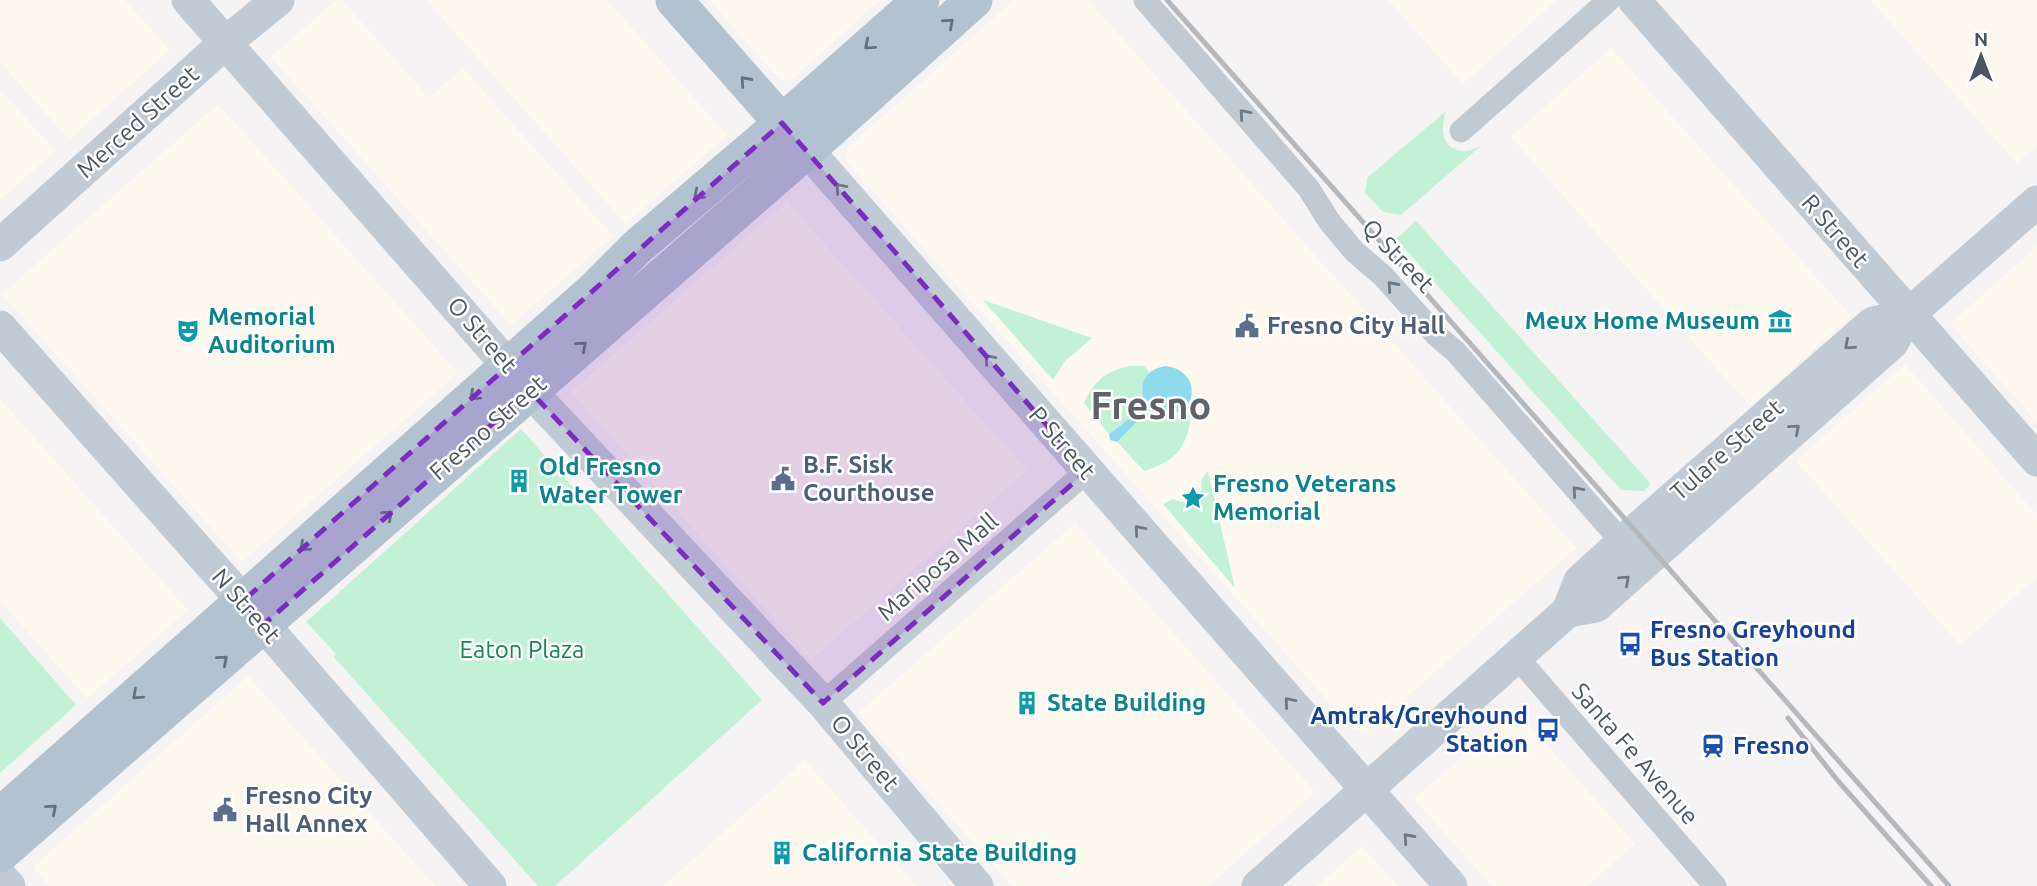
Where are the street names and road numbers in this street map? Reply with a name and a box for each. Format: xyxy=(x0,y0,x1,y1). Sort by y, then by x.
street label: Merced Street xyxy=(71,60,204,183)
street label: R Street xyxy=(1796,189,1875,273)
street label: Q Street xyxy=(1357,213,1440,298)
street label: O Street xyxy=(442,291,523,378)
street label: Fresno Street xyxy=(424,369,552,485)
street label: Tulare Street xyxy=(1665,393,1789,506)
street label: P Street xyxy=(1024,401,1101,485)
street label: Mariposa Mall xyxy=(872,507,1003,626)
street label: N Street xyxy=(207,563,286,649)
street label: Santa Fe Avenue xyxy=(1567,678,1704,830)
street label: O Street xyxy=(826,709,905,797)

